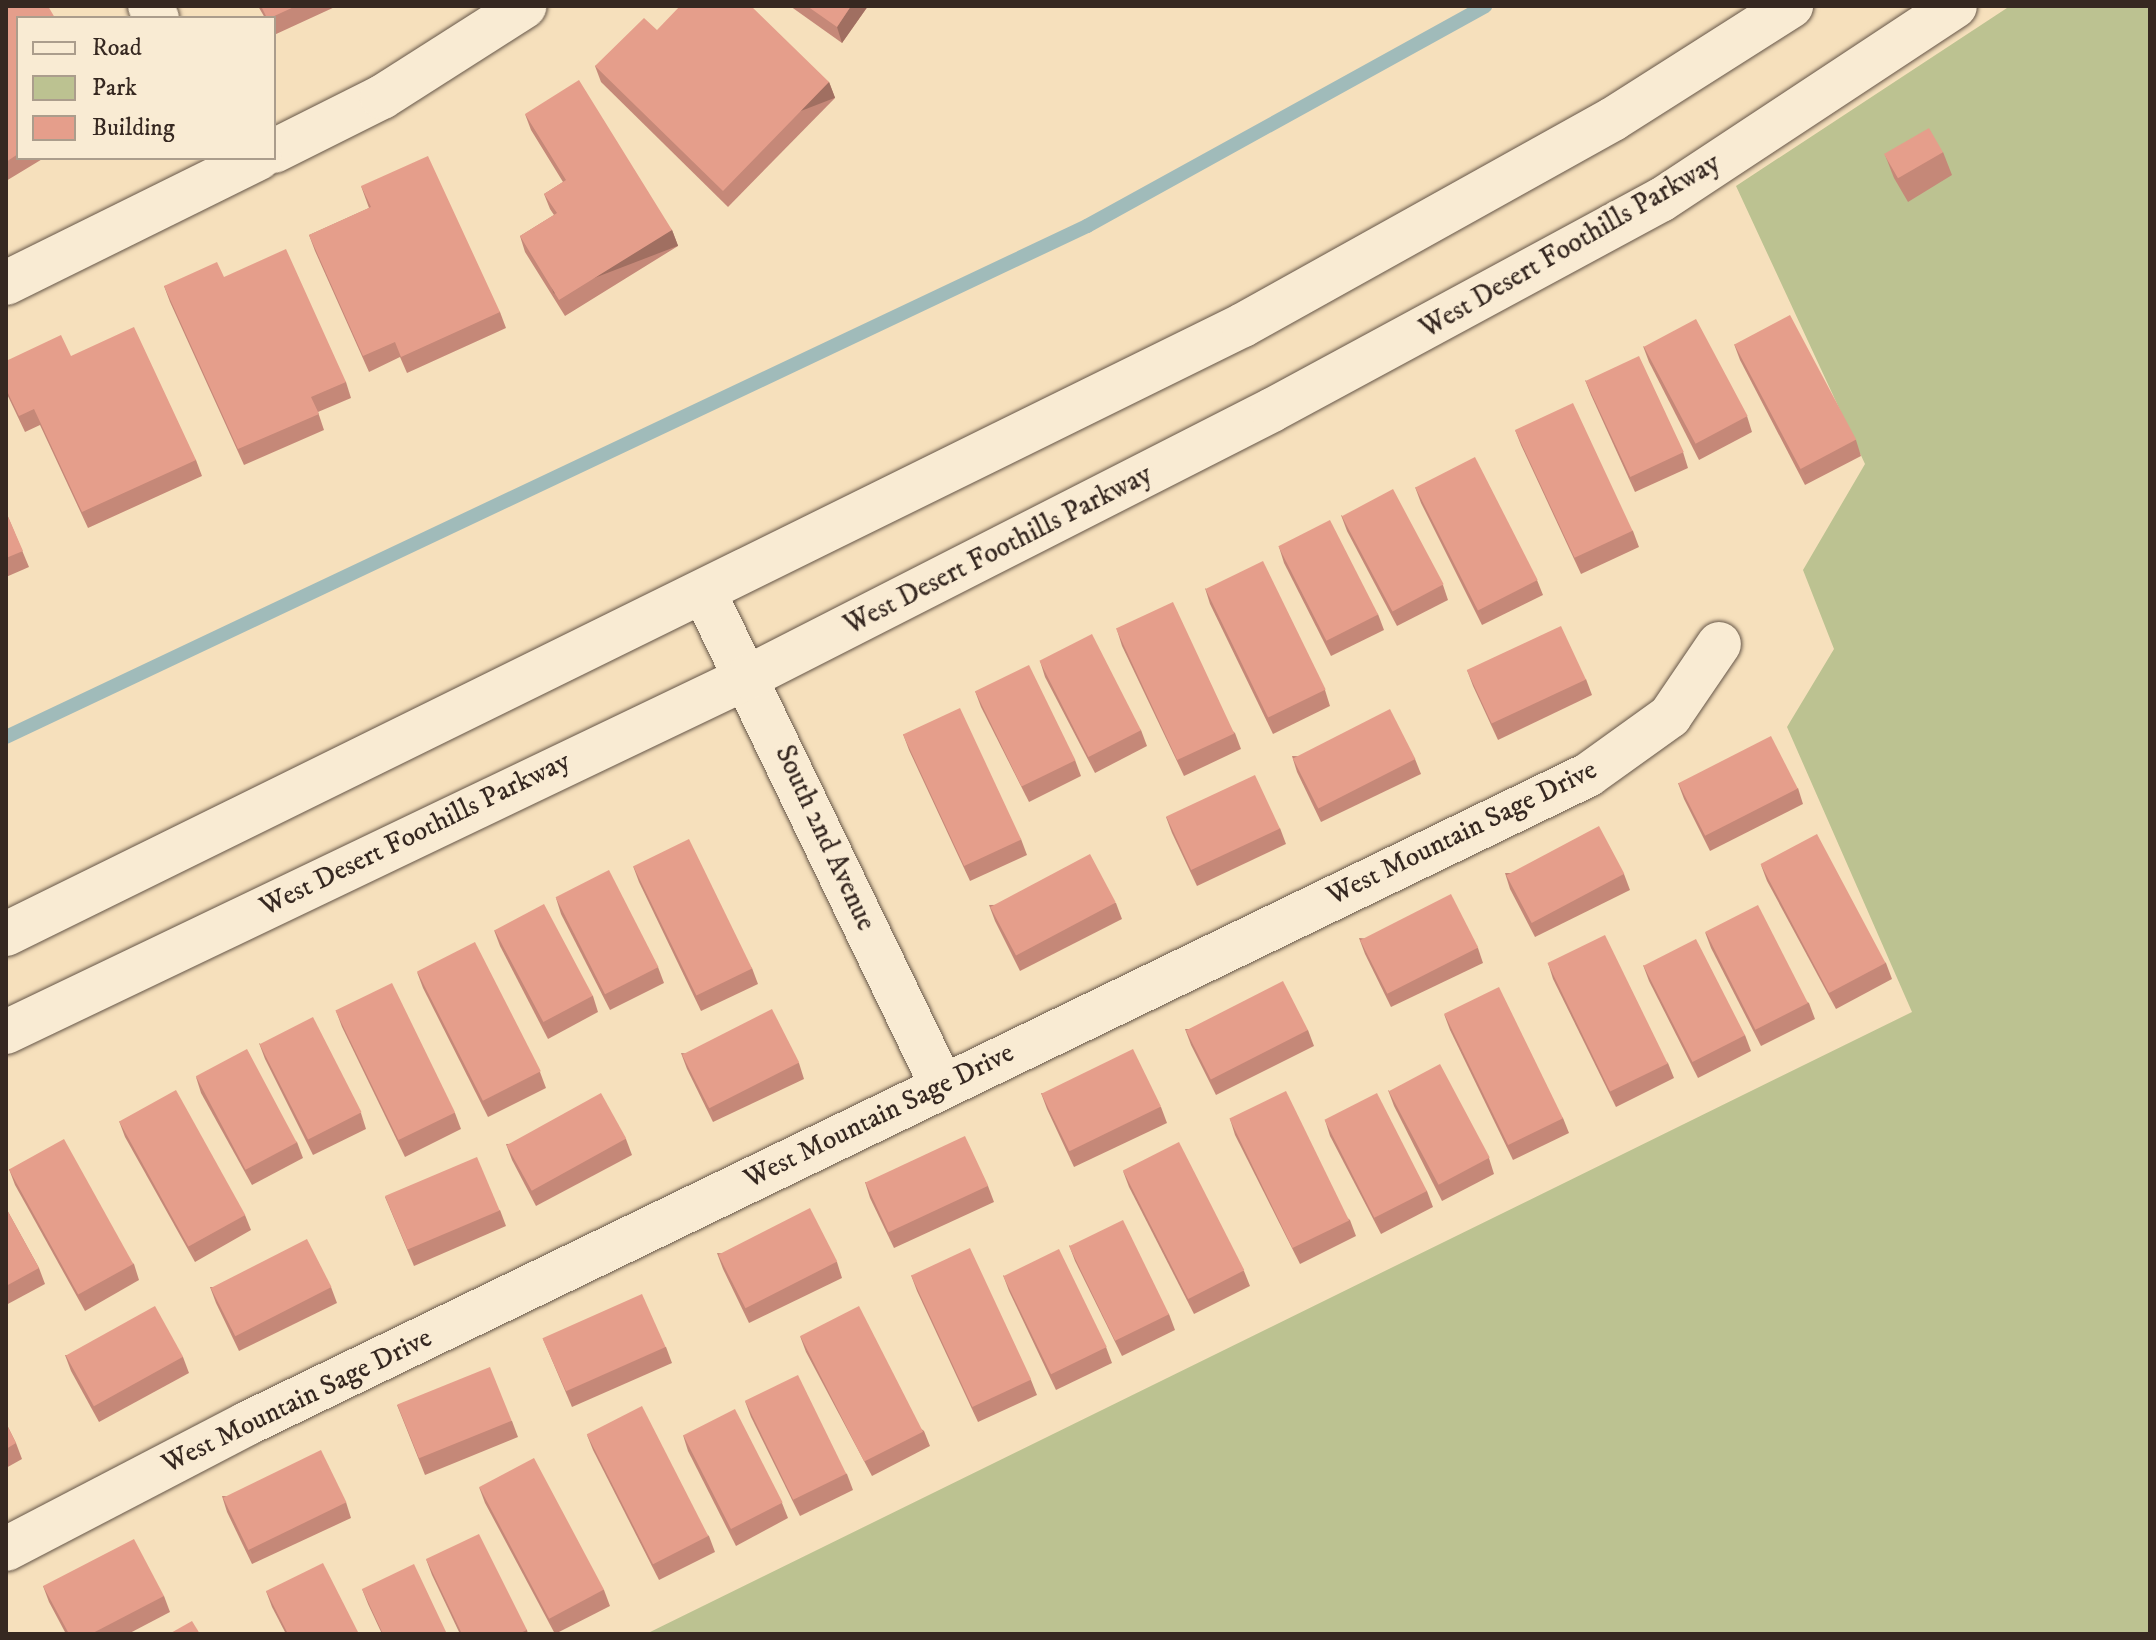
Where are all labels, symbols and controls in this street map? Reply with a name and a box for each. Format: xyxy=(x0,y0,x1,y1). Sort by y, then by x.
legend xyxy=(16,16,276,160)
text: Road xyxy=(92,33,142,63)
text: Park xyxy=(92,73,137,103)
text: Building xyxy=(92,113,175,143)
street label: West Desert Foothills Parkway xyxy=(1414,146,1726,346)
street label: West Desert Foothills Parkway xyxy=(839,458,1157,642)
street label: South 2nd Avenue xyxy=(767,740,883,936)
street label: West Desert Foothills Parkway xyxy=(255,744,575,924)
street label: West Mountain Sage Drive xyxy=(1322,753,1602,913)
street label: West Mountain Sage Drive xyxy=(739,1036,1019,1196)
street label: West Mountain Sage Drive xyxy=(157,1321,437,1481)

